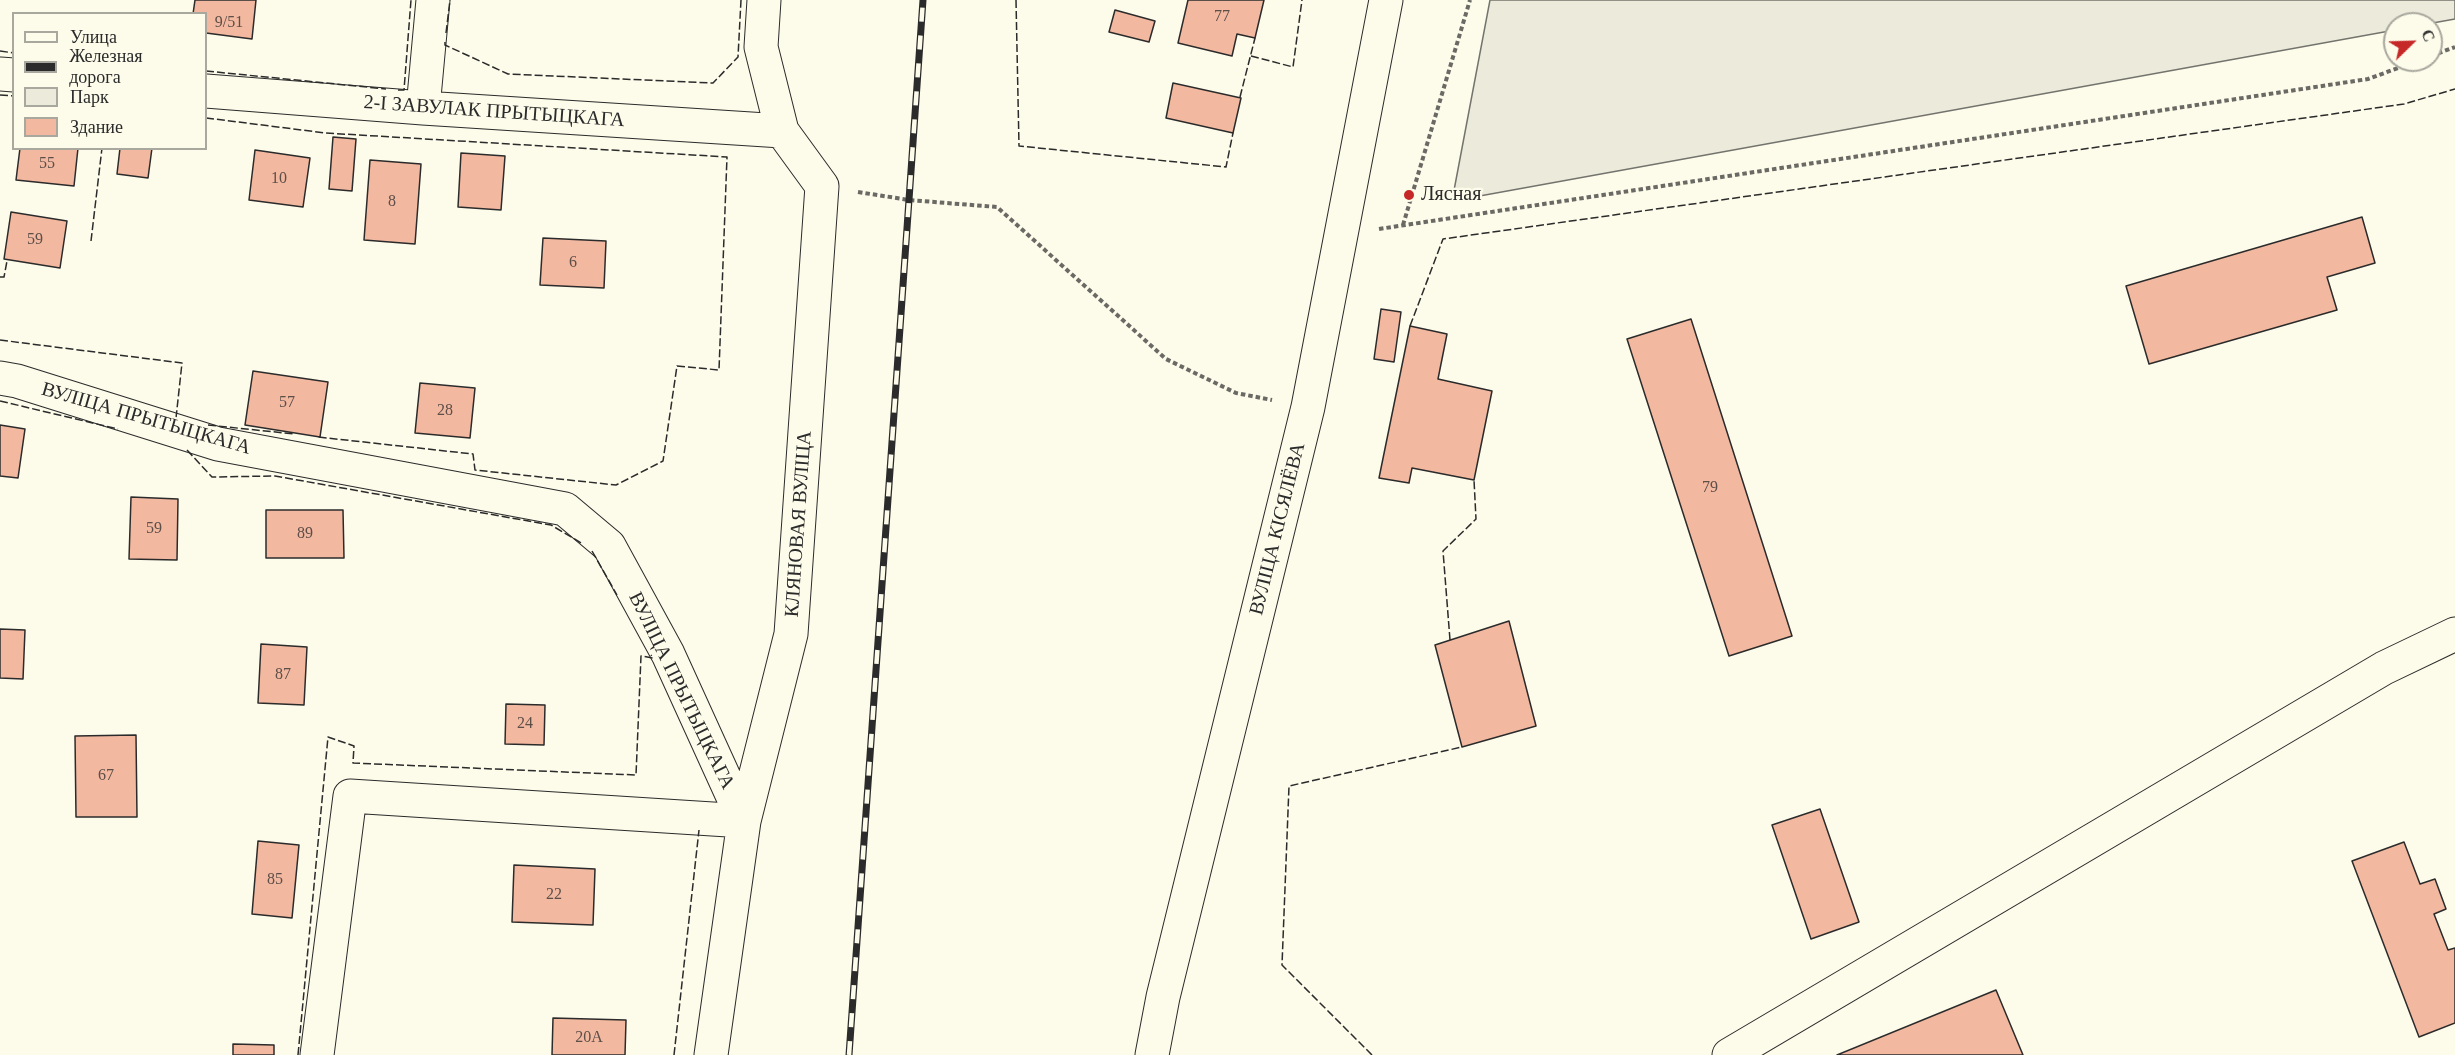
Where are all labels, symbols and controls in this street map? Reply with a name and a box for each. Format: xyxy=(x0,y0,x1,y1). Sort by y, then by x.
house number: 77 xyxy=(1214,7,1230,27)
legend xyxy=(12,12,207,150)
north arrow xyxy=(2383,12,2443,72)
house number: 9/51 xyxy=(215,13,243,33)
text: Улица xyxy=(70,27,117,47)
text: С xyxy=(2418,27,2438,44)
text: Железная дорога xyxy=(69,46,143,87)
text: Парк xyxy=(70,87,109,107)
street label: 2-І ЗАВУЛАК ПРЫТЫЦКАГА xyxy=(363,91,625,133)
text: Здание xyxy=(70,117,123,137)
house number: 55 xyxy=(39,154,55,174)
house number: 10 xyxy=(271,169,287,189)
place label: Лясная xyxy=(1421,183,1481,207)
marker: Лясная xyxy=(1402,188,1416,202)
house number: 8 xyxy=(388,192,396,212)
house number: 59 xyxy=(27,230,43,250)
house number: 6 xyxy=(569,253,577,273)
street label: ВУЛІЦА ПРЫТЫЦКАГА xyxy=(39,378,253,460)
house number: 57 xyxy=(279,393,295,413)
house number: 28 xyxy=(437,401,453,421)
street label: КЛЯНОВАЯ ВУЛІЦА xyxy=(781,430,817,618)
street label: ВУЛІЦА КІСЯЛЁВА xyxy=(1245,440,1311,618)
house number: 79 xyxy=(1702,478,1718,498)
house number: 59 xyxy=(146,519,162,539)
house number: 89 xyxy=(297,524,313,544)
street label: ВУЛІЦА ПРЫТЫЦКАГА xyxy=(623,588,739,794)
house number: 87 xyxy=(275,665,291,685)
house number: 24 xyxy=(517,714,533,734)
house number: 67 xyxy=(98,766,114,786)
house number: 85 xyxy=(267,870,283,890)
house number: 22 xyxy=(546,885,562,905)
house number: 20А xyxy=(575,1028,603,1048)

